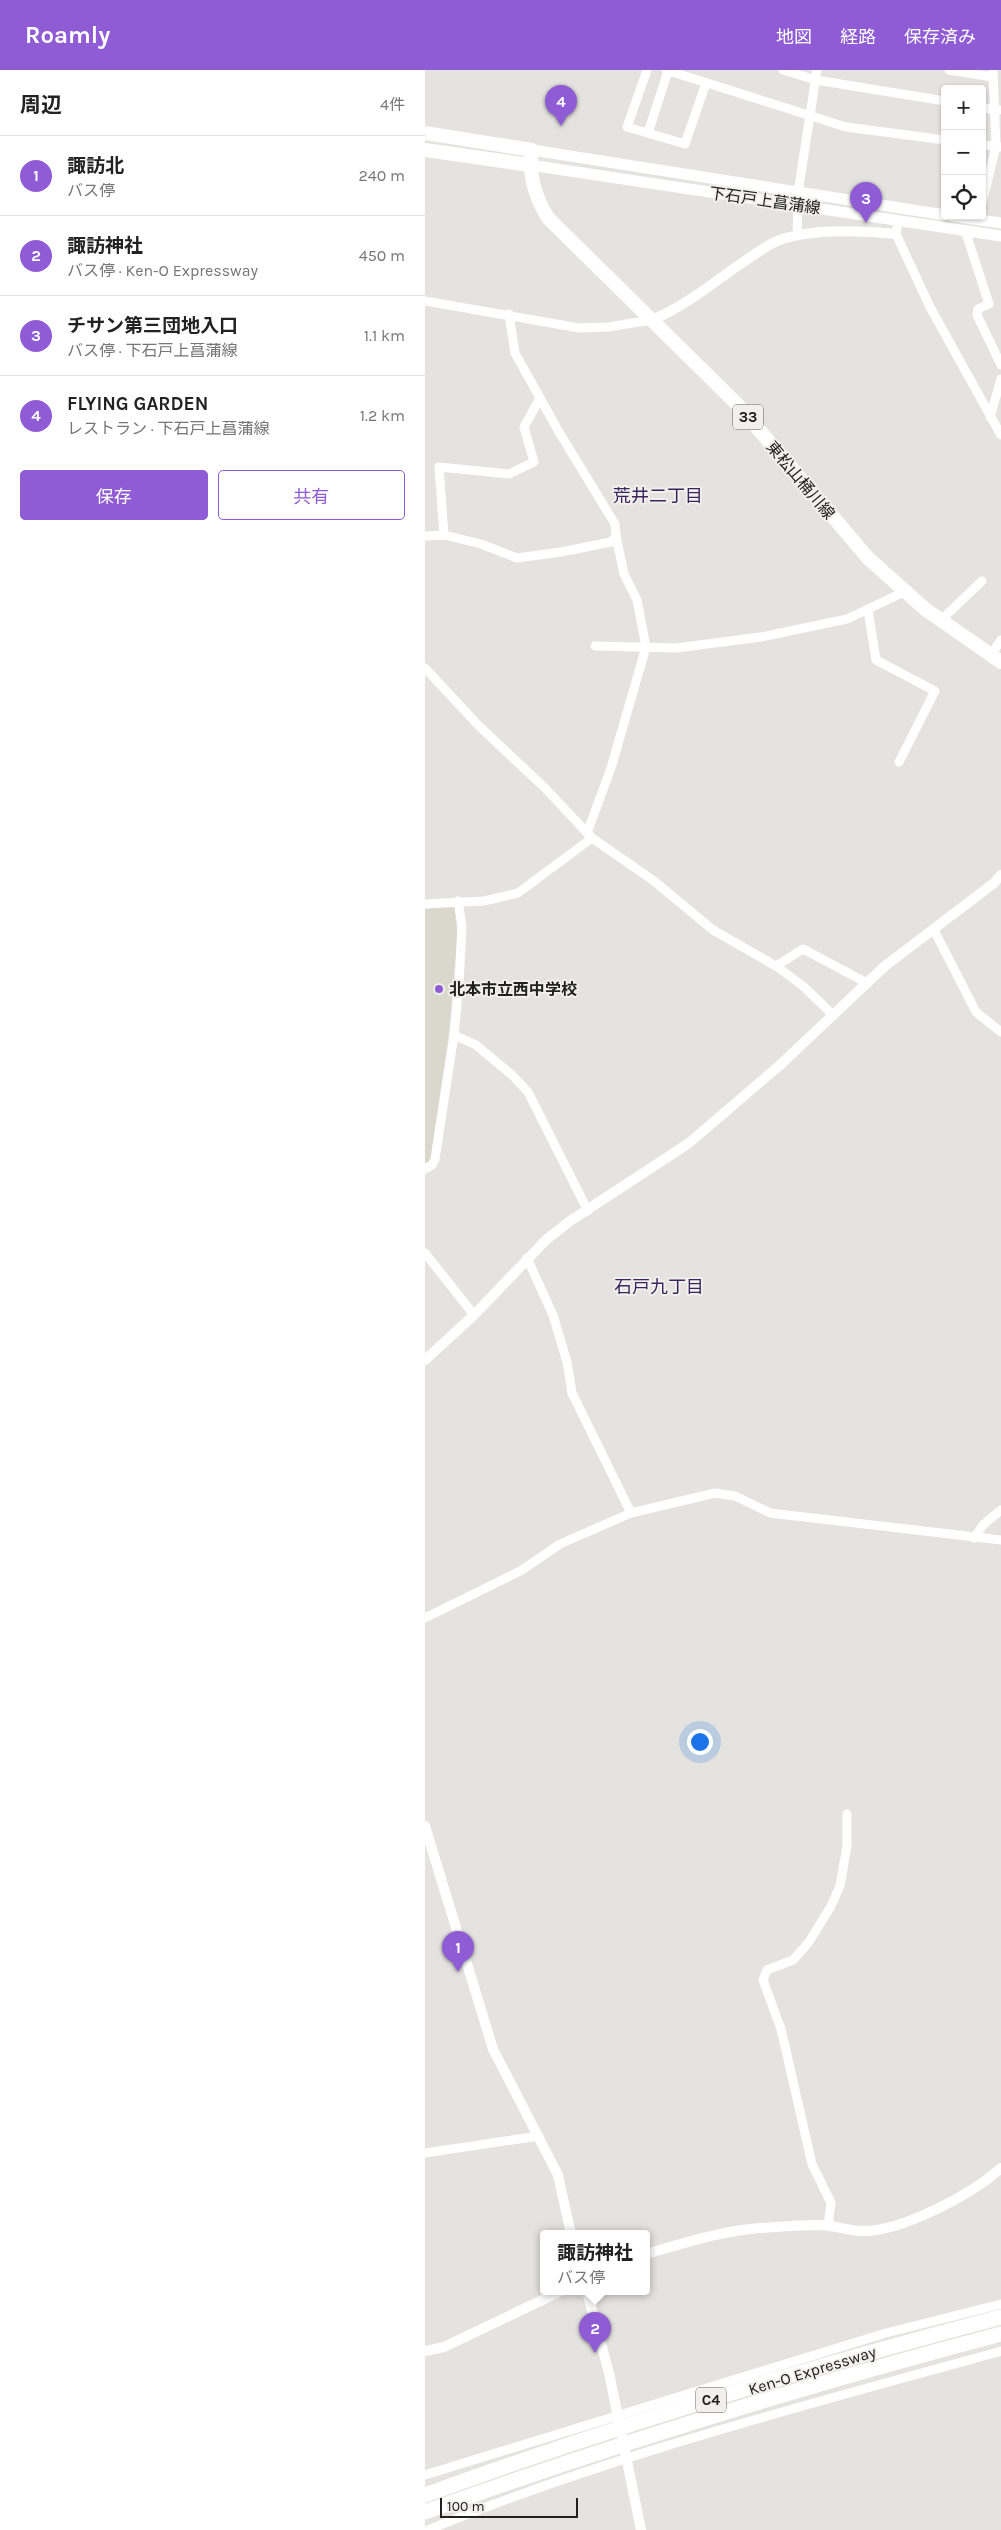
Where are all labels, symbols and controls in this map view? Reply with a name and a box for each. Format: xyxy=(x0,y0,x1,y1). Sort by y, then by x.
text: Roamly xyxy=(25,21,110,49)
text: 地図 xyxy=(776,26,812,48)
text: 経路 xyxy=(840,26,876,48)
text: 保存済み xyxy=(904,26,976,48)
pin: 4 xyxy=(545,85,577,126)
map controls xyxy=(941,85,986,220)
button: + xyxy=(941,85,986,130)
text: 周辺 xyxy=(20,93,62,117)
text: 4件 xyxy=(380,95,405,114)
button: − xyxy=(941,130,986,175)
text: 諏訪北 xyxy=(67,155,124,177)
text: 1 xyxy=(33,166,39,185)
text: 240 m xyxy=(359,166,405,185)
button: locate xyxy=(941,175,986,220)
text: バス停 xyxy=(67,181,115,200)
pin: 3 xyxy=(850,182,882,223)
street label: 下石戸上菖蒲線 xyxy=(708,183,822,218)
text: 諏訪神社 xyxy=(67,235,143,257)
text: 2 xyxy=(31,246,41,265)
text: 450 m xyxy=(359,246,405,265)
text: バス停 · Ken-O Expressway xyxy=(67,261,258,280)
text: チサン第三団地入口 xyxy=(67,315,238,337)
text: 3 xyxy=(31,326,41,345)
text: 1.1 km xyxy=(364,326,405,345)
text: バス停 · 下石戸上菖蒲線 xyxy=(67,341,237,360)
text: FLYING GARDEN xyxy=(67,393,208,415)
road number: 33 xyxy=(733,404,763,430)
text: 4 xyxy=(31,406,41,425)
text: 1.2 km xyxy=(360,406,405,425)
text: レストラン · 下石戸上菖蒲線 xyxy=(67,419,269,438)
street label: 東松山桶川線 xyxy=(762,437,839,523)
button: 保存 xyxy=(20,470,208,520)
button: 共有 xyxy=(218,470,405,520)
district label: 荒井二丁目 xyxy=(613,485,703,507)
place label: 北本市立西中学校 xyxy=(449,980,577,999)
marker: 北本市立西中学校 xyxy=(433,983,445,995)
district label: 石戸九丁目 xyxy=(614,1276,704,1298)
your location xyxy=(687,1729,713,1755)
pin: 1 xyxy=(442,1931,474,1972)
popup xyxy=(540,2230,650,2295)
text: 諏訪神社 xyxy=(557,2242,633,2264)
text: バス停 xyxy=(557,2268,605,2287)
pin: 2 xyxy=(579,2312,611,2353)
street label: Ken-O Expressway xyxy=(746,2342,879,2399)
road number: C4 xyxy=(696,2388,726,2412)
scale bar xyxy=(440,2495,577,2518)
text: 100 m xyxy=(447,2498,485,2515)

